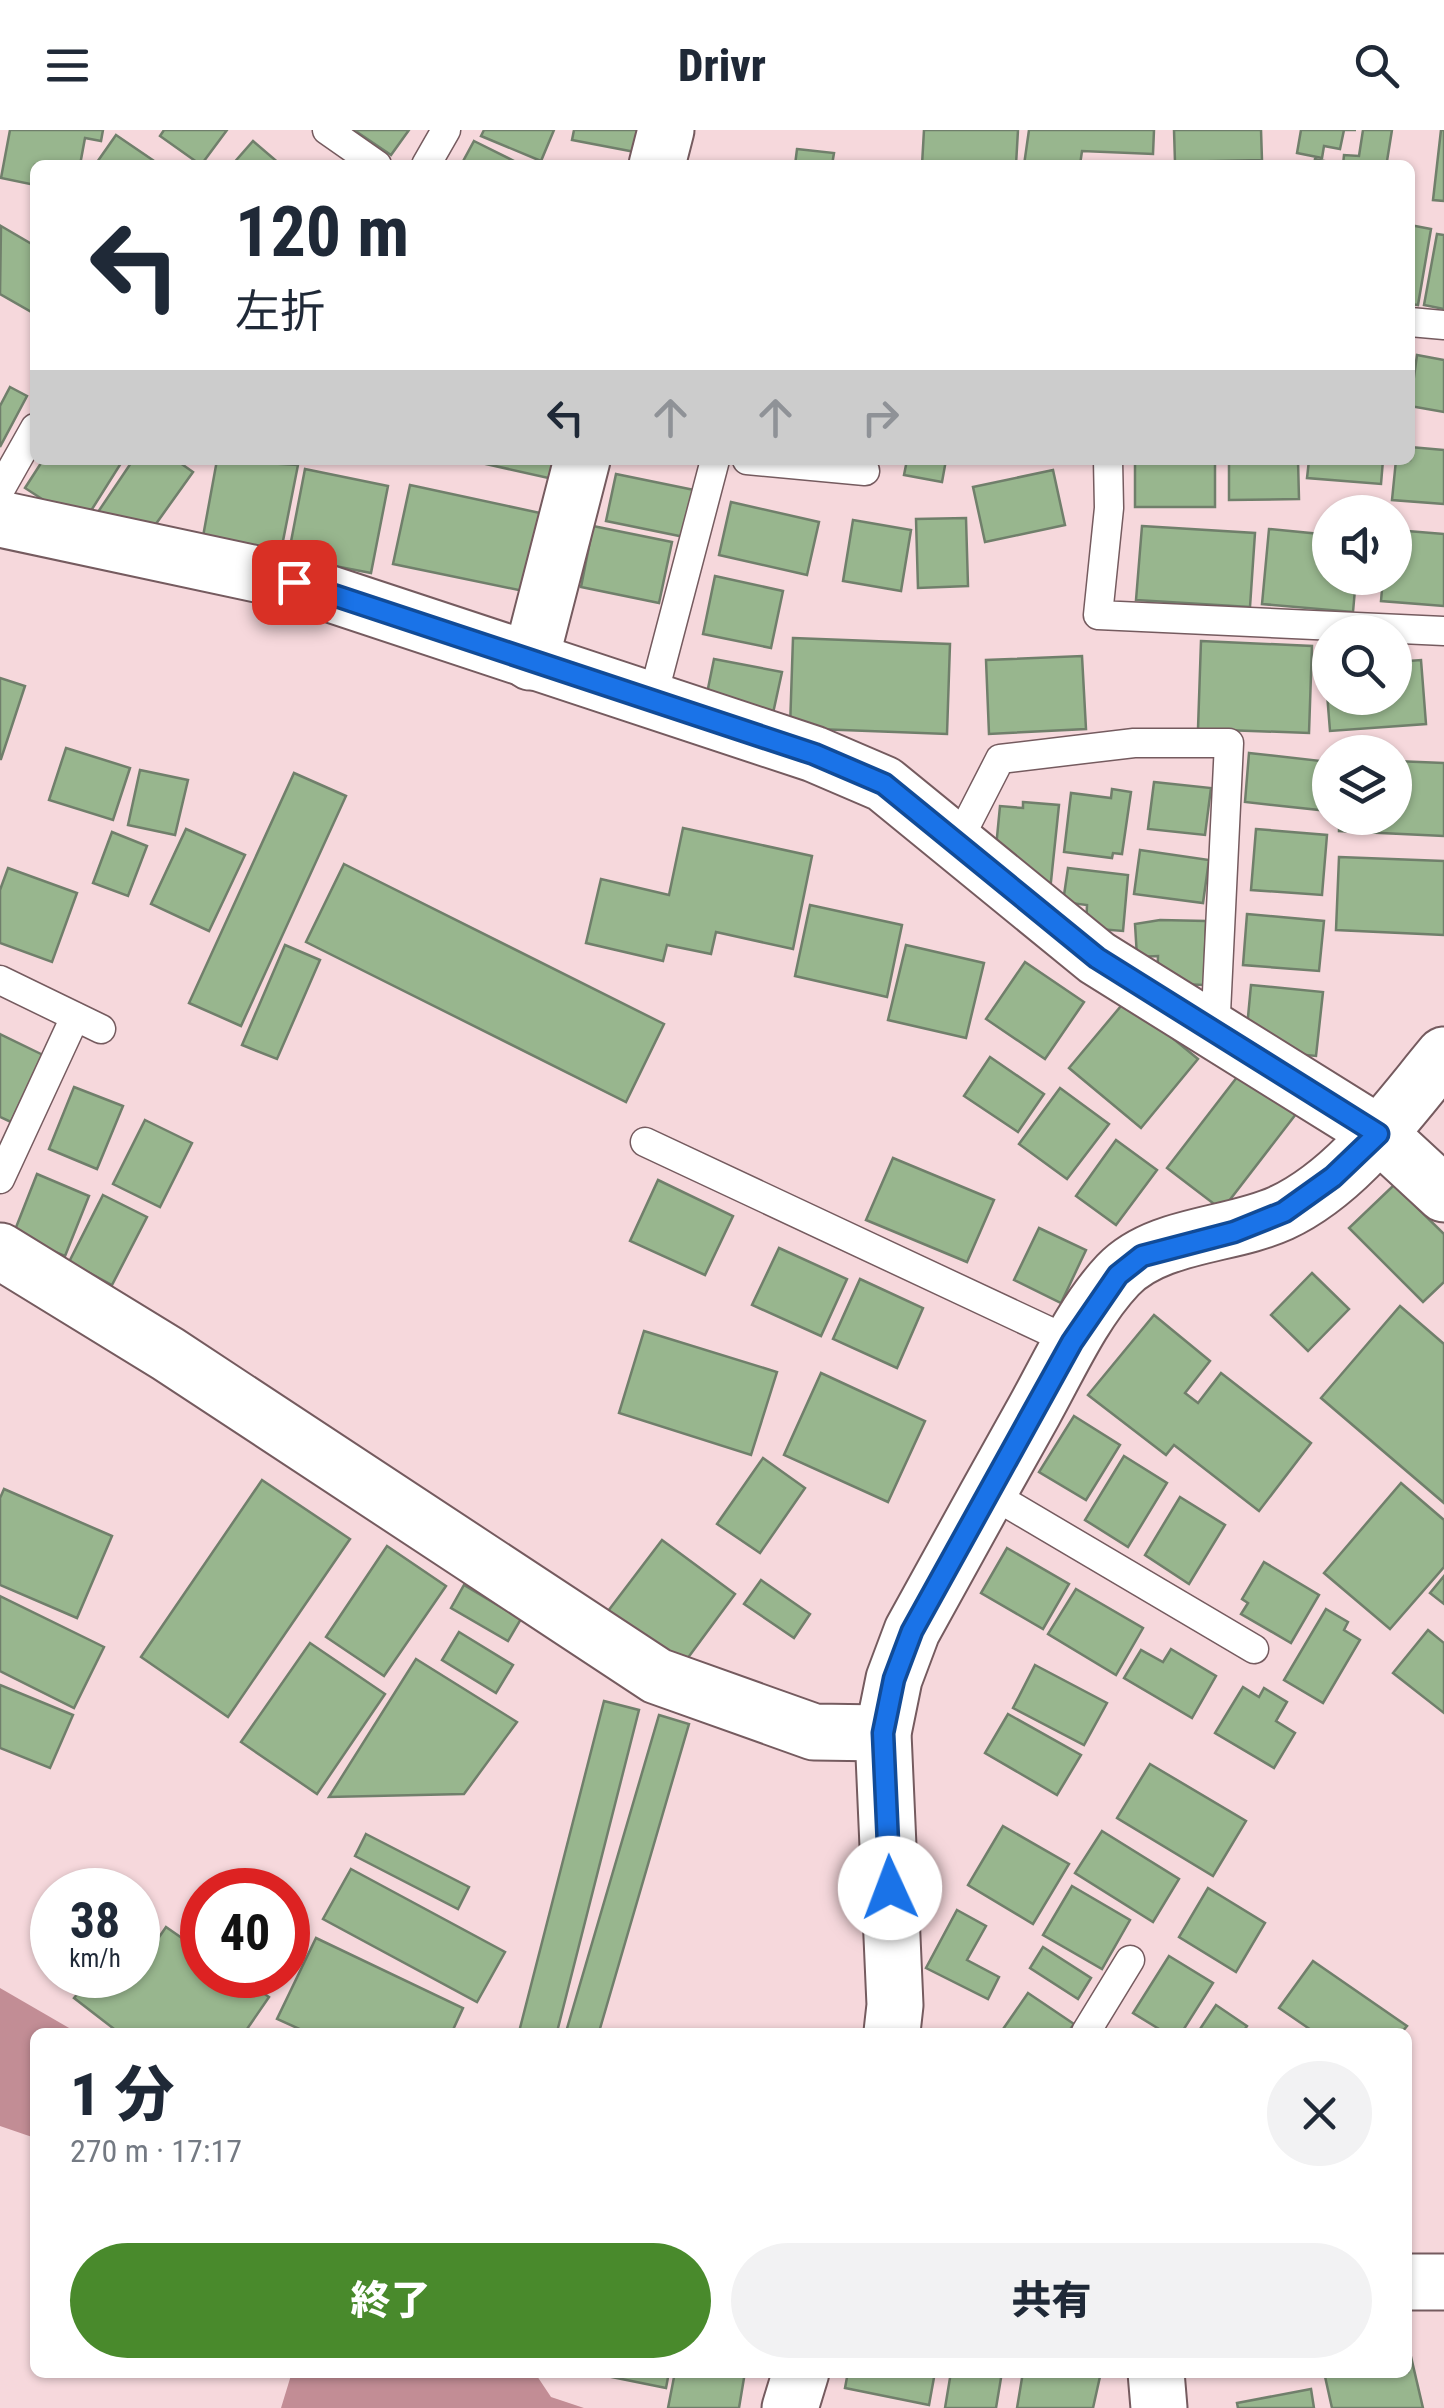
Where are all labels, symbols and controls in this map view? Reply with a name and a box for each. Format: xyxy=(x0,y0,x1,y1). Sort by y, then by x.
icon: menu xyxy=(40,38,95,93)
icon: search xyxy=(1349,38,1404,93)
text: Drivr xyxy=(678,39,766,92)
text: 120 m xyxy=(235,191,409,273)
icon: left xyxy=(70,200,200,330)
text: 左折 xyxy=(235,285,325,338)
icon: left xyxy=(538,390,593,445)
icon: ahead xyxy=(643,390,698,445)
icon: ahead xyxy=(748,390,803,445)
icon: right xyxy=(853,390,908,445)
map controls xyxy=(1312,495,1412,835)
button: sound xyxy=(1312,495,1412,595)
pin xyxy=(252,540,337,625)
icon: arrive xyxy=(267,555,322,610)
button: search xyxy=(1312,615,1412,715)
button: layers xyxy=(1312,735,1412,835)
position arrow xyxy=(838,1836,942,1940)
speed limit sign: 40 xyxy=(180,1868,310,1998)
text: 38 xyxy=(70,1892,120,1950)
text: km/h xyxy=(69,1944,121,1973)
text: 1 分 xyxy=(70,2059,174,2130)
button: close xyxy=(1267,2061,1372,2166)
text: 270 m · 17:17 xyxy=(70,2132,242,2170)
button: 終了 xyxy=(70,2243,711,2358)
button: 共有 xyxy=(731,2243,1372,2358)

